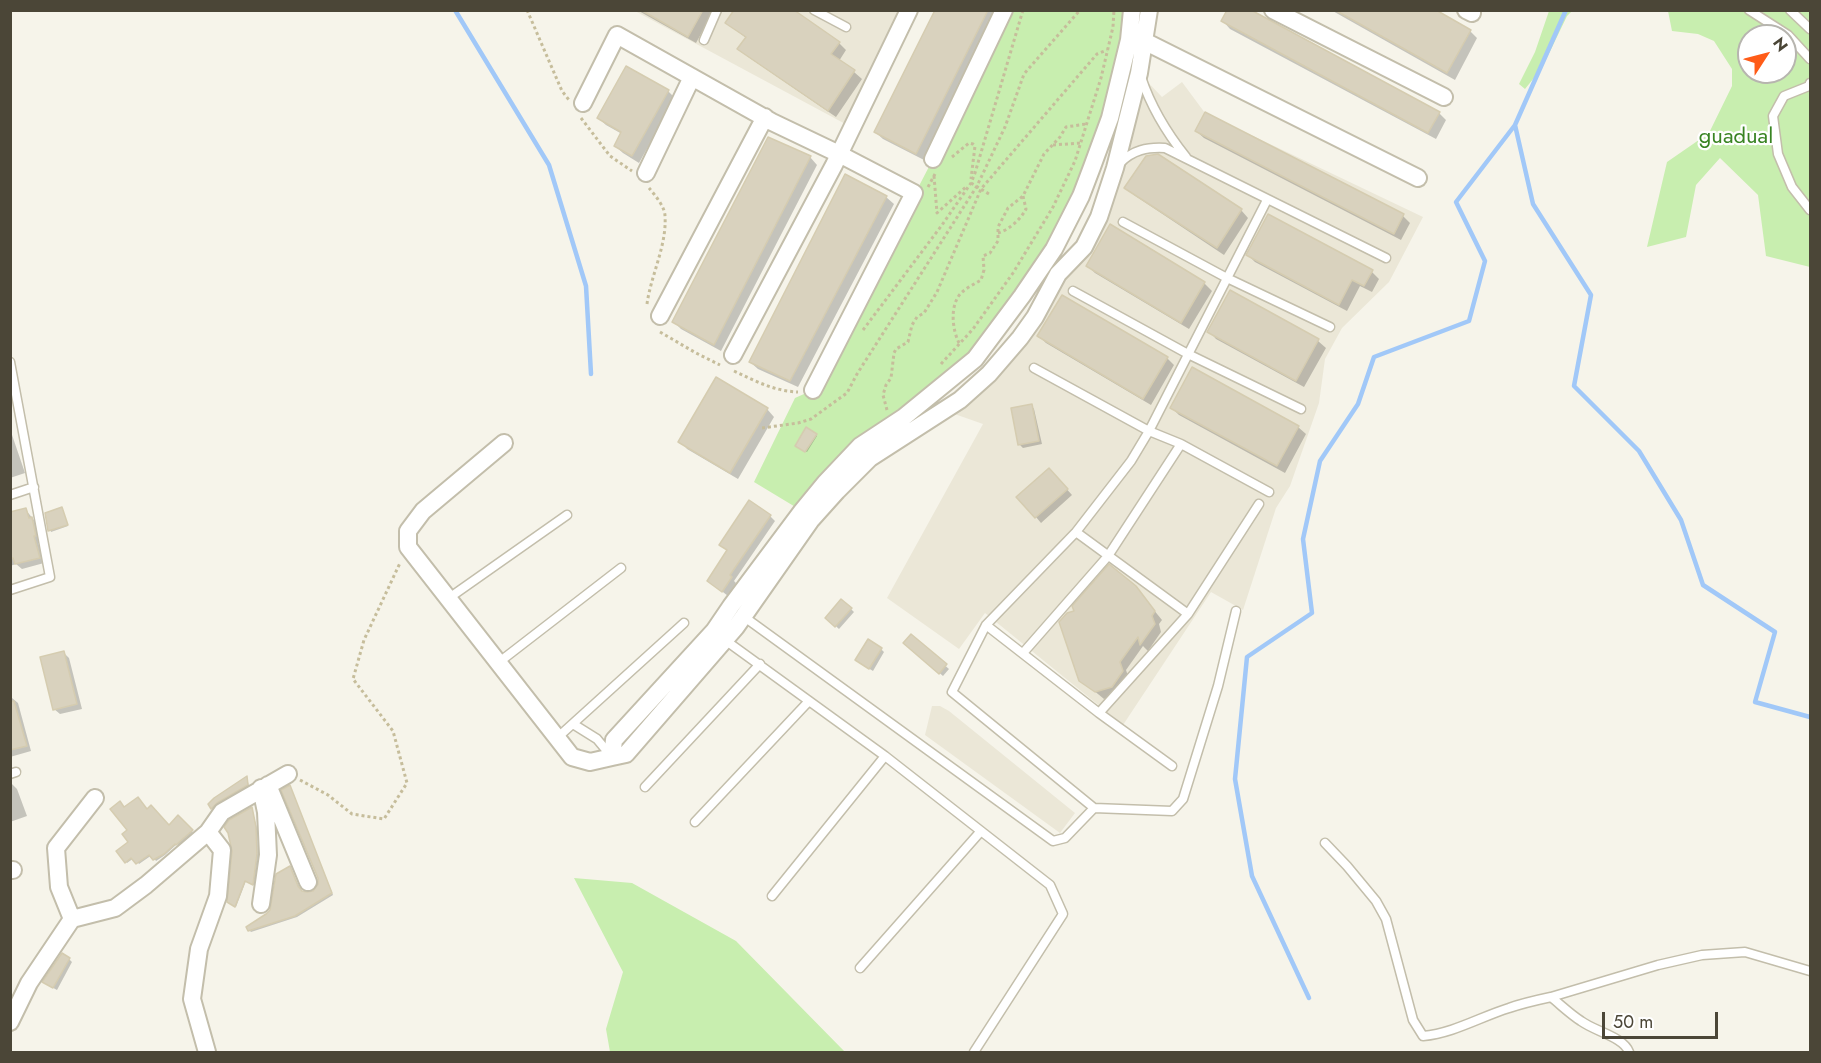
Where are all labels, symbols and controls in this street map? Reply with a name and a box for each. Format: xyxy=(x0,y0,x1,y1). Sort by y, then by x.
north arrow xyxy=(1737,24,1797,84)
text: N xyxy=(1767,32,1793,56)
park label: guadual xyxy=(1699,125,1773,151)
scale bar xyxy=(1605,1000,1720,1038)
text: 50 m xyxy=(1613,1009,1653,1035)

